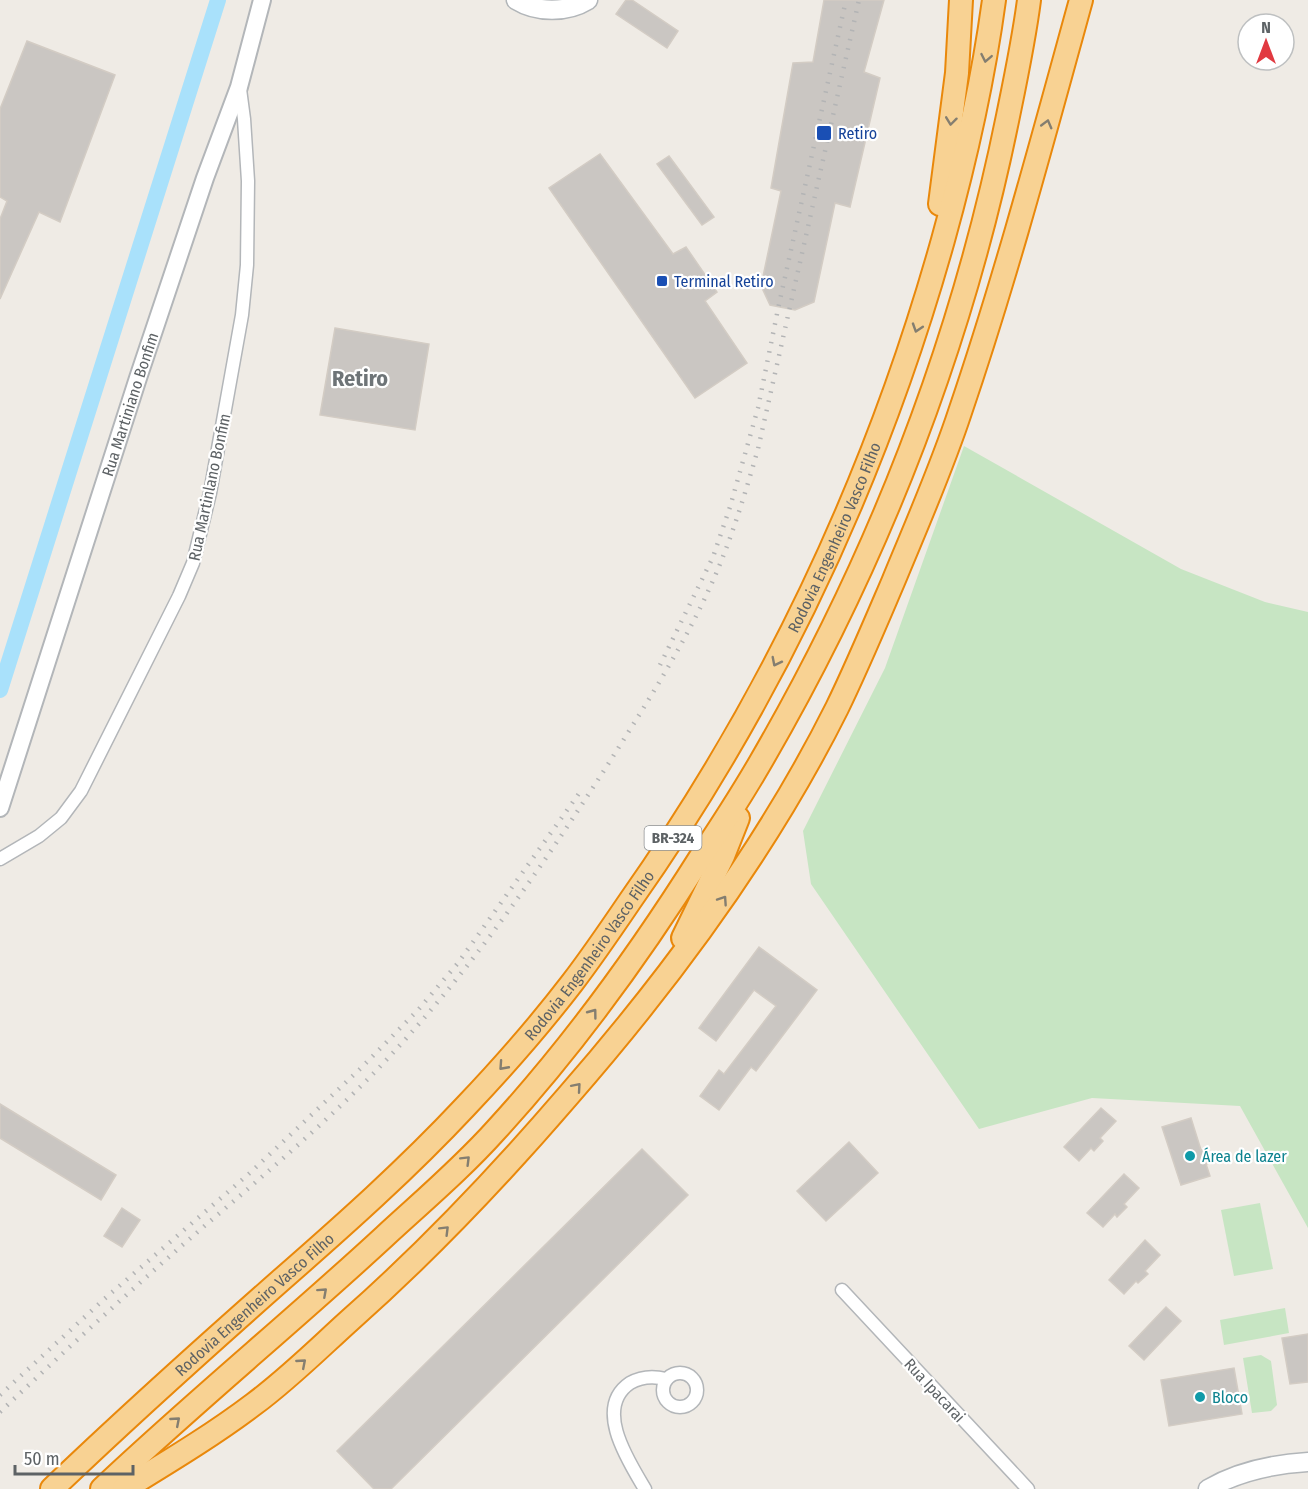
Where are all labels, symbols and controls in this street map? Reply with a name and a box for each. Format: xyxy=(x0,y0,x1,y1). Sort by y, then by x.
north arrow xyxy=(1236,12,1296,72)
text: N xyxy=(1261,18,1271,37)
one-way arrow xyxy=(980,53,993,63)
one-way arrow xyxy=(946,116,958,126)
one-way arrow xyxy=(1040,119,1052,130)
marker: Retiro xyxy=(815,124,833,142)
place label: Retiro xyxy=(838,124,877,143)
place label: Terminal Retiro xyxy=(674,272,774,291)
marker: Terminal Retiro xyxy=(655,274,669,288)
one-way arrow xyxy=(912,322,924,333)
street label: Rua Martiniano Bonfim xyxy=(98,330,163,479)
district label: Retiro xyxy=(332,365,388,392)
street label: Rua Martinlano Bonfim xyxy=(185,412,234,562)
street label: Rodovia Engenheiro Vasco Filho xyxy=(784,440,885,636)
one-way arrow xyxy=(772,656,784,667)
road number: BR-324 xyxy=(644,826,702,850)
street label: Rodovia Engenheiro Vasco Filho xyxy=(521,867,658,1044)
one-way arrow xyxy=(716,896,727,907)
one-way arrow xyxy=(586,1009,597,1020)
one-way arrow xyxy=(499,1059,510,1070)
one-way arrow xyxy=(570,1083,581,1094)
place label: Área de lazer xyxy=(1202,1147,1287,1166)
marker: Área de lazer xyxy=(1183,1149,1197,1163)
one-way arrow xyxy=(459,1157,470,1167)
one-way arrow xyxy=(438,1227,449,1237)
street label: Rodovia Engenheiro Vasco Filho xyxy=(171,1229,338,1380)
one-way arrow xyxy=(316,1288,326,1299)
street label: Rua Ipacarai xyxy=(900,1354,969,1426)
one-way arrow xyxy=(295,1359,306,1370)
place label: Bloco xyxy=(1212,1388,1248,1407)
marker: Bloco xyxy=(1193,1390,1207,1404)
one-way arrow xyxy=(169,1417,180,1428)
scale bar xyxy=(15,1438,134,1476)
text: 50 m xyxy=(24,1448,60,1470)

